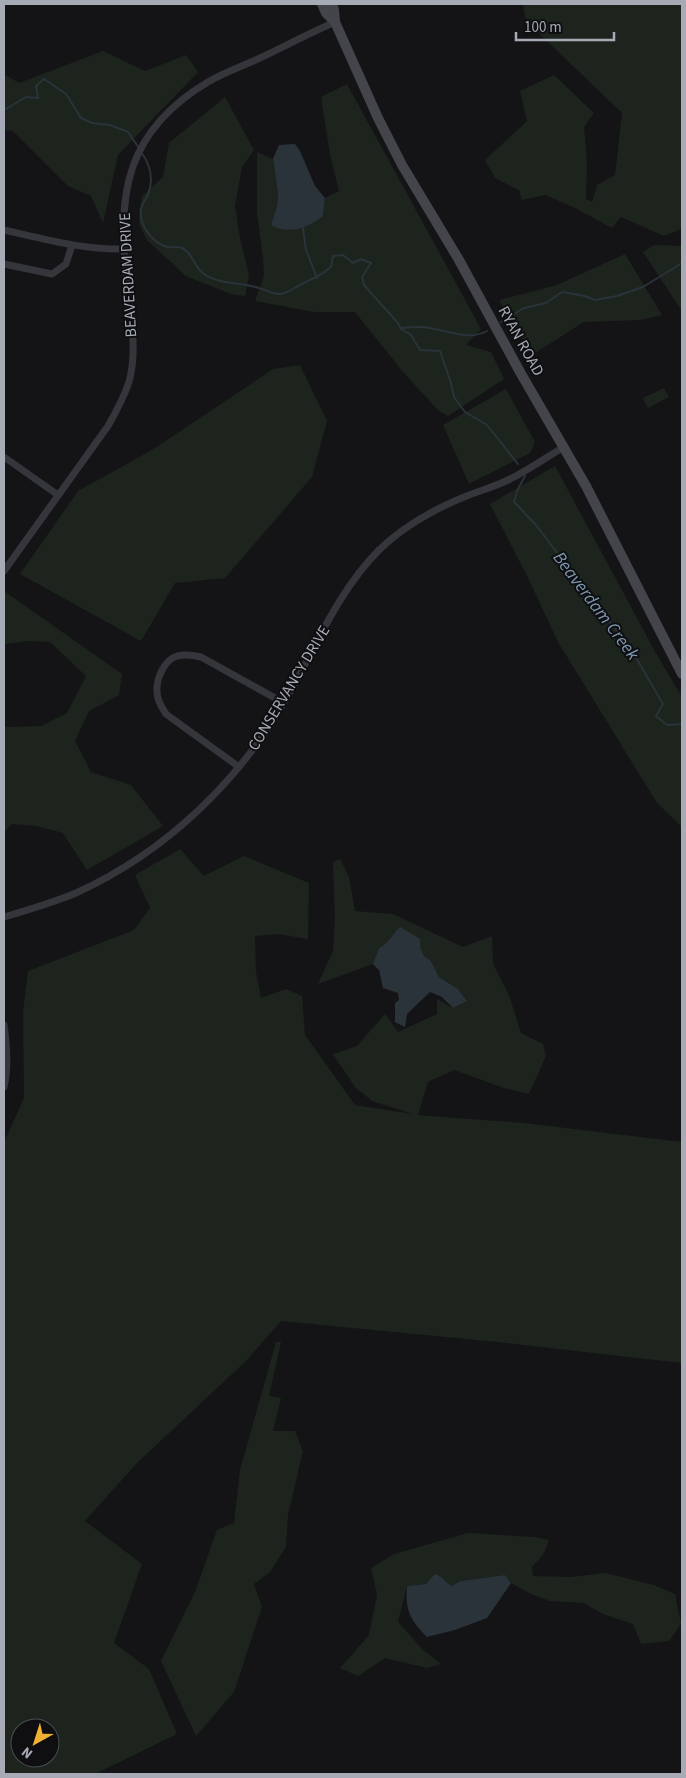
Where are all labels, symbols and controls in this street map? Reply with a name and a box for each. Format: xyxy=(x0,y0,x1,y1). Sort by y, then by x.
scale bar xyxy=(516,10,614,42)
text: 100 m xyxy=(524,17,562,38)
street label: BEAVERDAM DRIVE xyxy=(114,212,142,338)
street label: RYAN ROAD xyxy=(493,302,549,380)
water label: Beaverdam Creek xyxy=(547,547,645,666)
street label: CONSERVANCY DRIVE xyxy=(243,621,335,755)
north arrow xyxy=(10,1718,60,1768)
text: N xyxy=(18,1742,37,1763)

